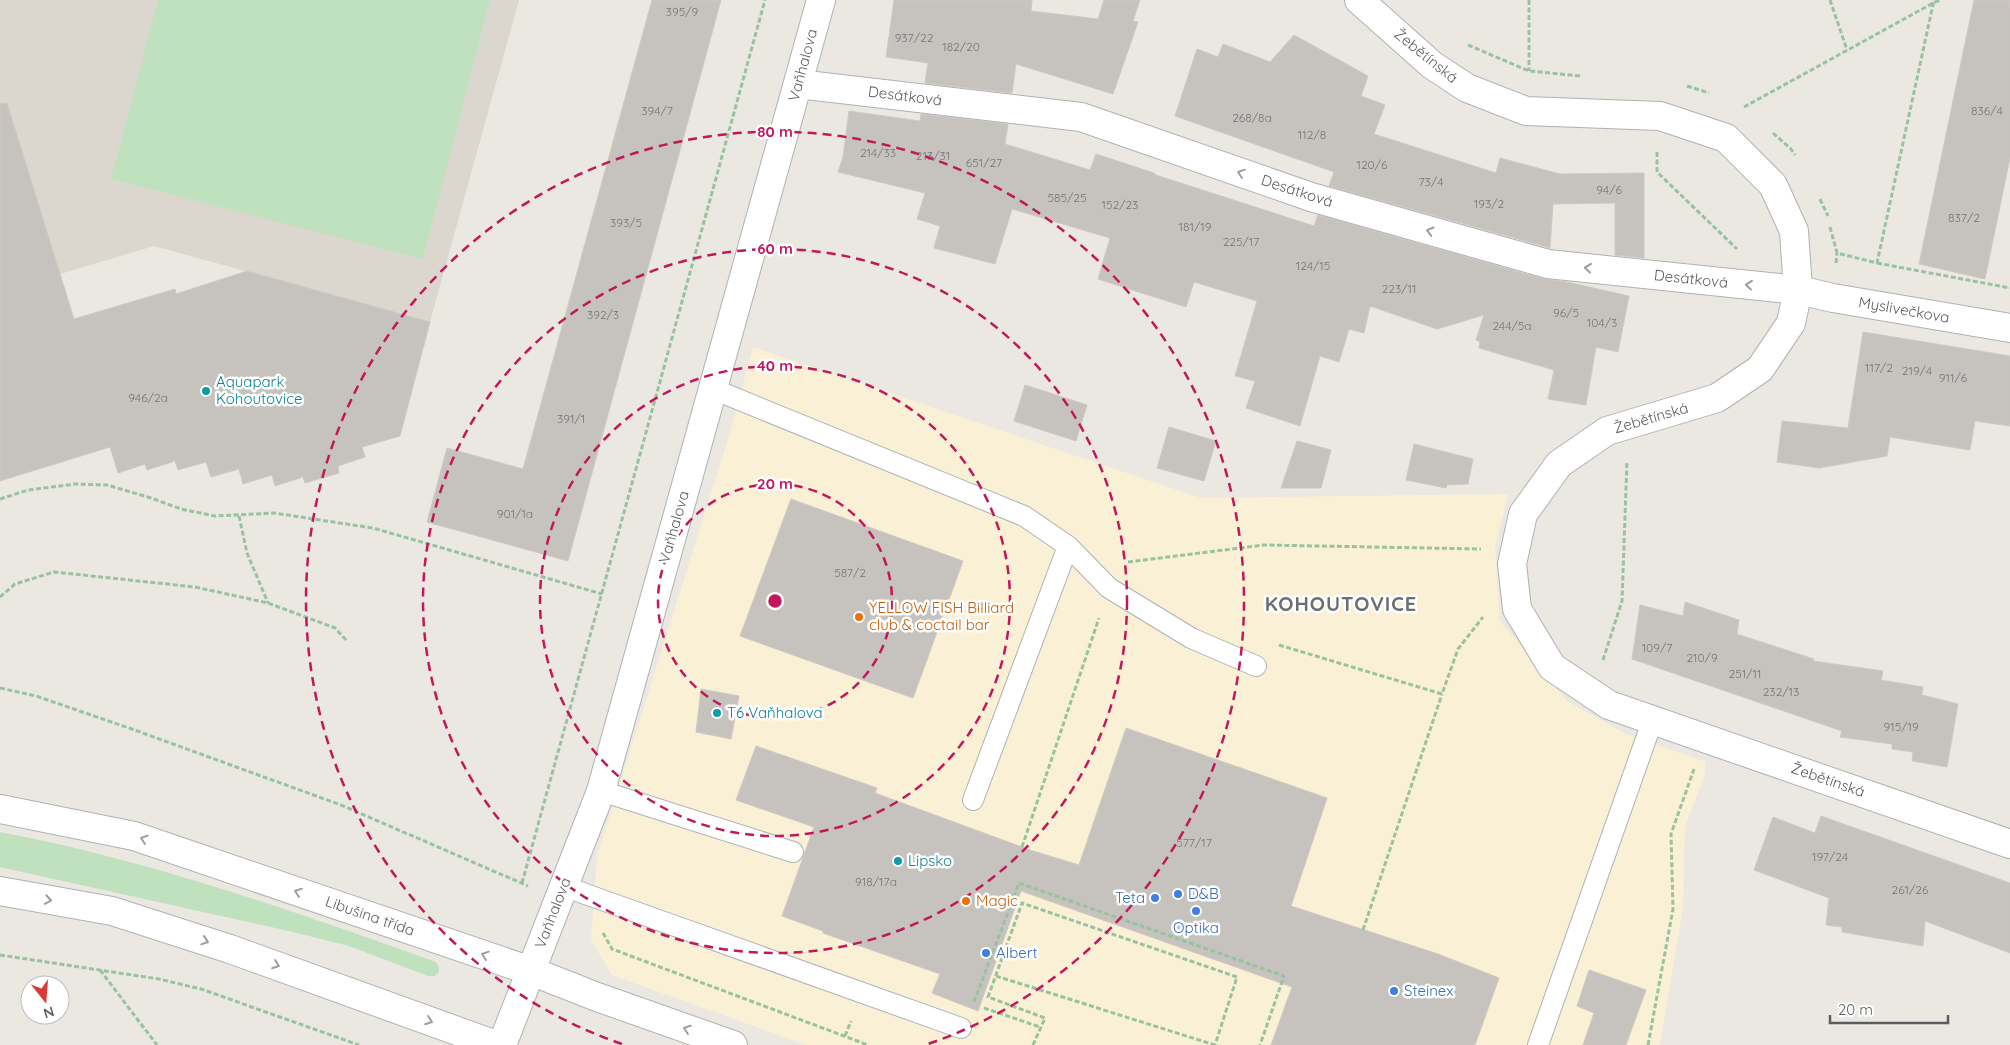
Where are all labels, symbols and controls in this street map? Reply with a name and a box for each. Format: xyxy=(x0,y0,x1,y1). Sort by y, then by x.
house number: 395/9 xyxy=(666,4,699,19)
street label: Žebětínská xyxy=(1391,24,1462,87)
street label: Vaňhalova xyxy=(784,26,821,103)
house number: 937/22 xyxy=(895,30,934,45)
house number: 182/20 xyxy=(942,39,980,54)
street label: Desátková xyxy=(867,82,943,109)
house number: 394/7 xyxy=(641,103,673,118)
house number: 836/4 xyxy=(1971,103,2003,118)
house number: 268/8a xyxy=(1232,110,1272,125)
text: 80 m xyxy=(757,122,793,141)
house number: 112/8 xyxy=(1298,127,1326,142)
house number: 214/33 xyxy=(860,145,896,160)
house number: 213/31 xyxy=(916,148,950,163)
house number: 651/27 xyxy=(966,155,1002,170)
house number: 120/6 xyxy=(1357,157,1388,172)
one-way arrow xyxy=(1238,169,1246,179)
street label: Desátková xyxy=(1259,170,1335,211)
house number: 73/4 xyxy=(1418,174,1444,189)
house number: 94/6 xyxy=(1596,182,1622,197)
house number: 585/25 xyxy=(1047,190,1087,205)
house number: 193/2 xyxy=(1474,196,1505,211)
house number: 152/23 xyxy=(1102,197,1138,212)
house number: 837/2 xyxy=(1948,210,1980,225)
house number: 393/5 xyxy=(610,215,642,230)
house number: 181/19 xyxy=(1179,219,1212,234)
one-way arrow xyxy=(1426,226,1435,237)
house number: 225/17 xyxy=(1223,234,1259,249)
text: 60 m xyxy=(757,239,793,258)
house number: 124/15 xyxy=(1296,258,1330,273)
one-way arrow xyxy=(1583,263,1591,274)
street label: Desátková xyxy=(1653,265,1729,292)
one-way arrow xyxy=(1745,280,1753,291)
house number: 223/11 xyxy=(1382,281,1416,296)
street label: Myslivečkova xyxy=(1857,292,1951,327)
house number: 96/5 xyxy=(1553,305,1579,320)
house number: 392/3 xyxy=(587,307,619,322)
house number: 104/3 xyxy=(1587,315,1617,330)
house number: 244/5a xyxy=(1492,318,1532,333)
text: 40 m xyxy=(757,356,793,375)
house number: 117/2 xyxy=(1865,360,1893,375)
house number: 219/4 xyxy=(1902,363,1932,378)
house number: 911/6 xyxy=(1939,370,1968,385)
place label: Aquapark Kohoutovice xyxy=(216,372,302,408)
marker: Aquapark Kohoutovice xyxy=(200,385,212,397)
house number: 946/2a xyxy=(128,390,168,405)
street label: Žebětínská xyxy=(1611,398,1690,437)
house number: 391/1 xyxy=(557,411,585,426)
text: 20 m xyxy=(757,474,793,493)
street label: Vaňhalova xyxy=(654,488,693,565)
house number: 901/1a xyxy=(497,506,533,521)
house number: 587/2 xyxy=(834,565,866,580)
district label: KOHOUTOVICE xyxy=(1265,591,1417,616)
centre of rings xyxy=(766,592,784,610)
place label: YELLOW FISH Billiard club & coctail bar xyxy=(869,598,1014,634)
marker: YELLOW FISH Billiard club & coctail bar xyxy=(853,611,865,623)
house number: 109/7 xyxy=(1642,640,1672,655)
house number: 210/9 xyxy=(1686,650,1718,665)
house number: 251/11 xyxy=(1729,666,1761,681)
house number: 232/13 xyxy=(1763,684,1799,699)
place label: T6 Vaňhalova xyxy=(727,703,823,722)
marker: T6 Vaňhalova xyxy=(711,707,723,719)
house number: 915/19 xyxy=(1883,719,1919,734)
street label: Žebětínská xyxy=(1789,758,1868,801)
one-way arrow xyxy=(140,835,149,845)
house number: 577/17 xyxy=(1176,835,1212,850)
house number: 197/24 xyxy=(1812,849,1848,864)
place label: Lipsko xyxy=(908,851,952,870)
marker: Lipsko xyxy=(892,855,904,867)
house number: 918/17a xyxy=(855,874,897,889)
street label: Vaňhalova xyxy=(530,875,575,951)
house number: 261/26 xyxy=(1892,882,1929,897)
place label: D&B xyxy=(1188,884,1219,903)
one-way arrow xyxy=(294,887,302,897)
place label: Teta xyxy=(1115,888,1145,907)
marker: D&B xyxy=(1172,888,1184,900)
street label: Libušina třída xyxy=(323,891,417,940)
place label: Magic xyxy=(976,891,1018,910)
marker: Teta xyxy=(1149,892,1161,904)
one-way arrow xyxy=(44,894,52,904)
marker: Magic xyxy=(960,895,972,907)
marker: Optika xyxy=(1190,905,1202,917)
place label: Optika xyxy=(1173,918,1219,937)
one-way arrow xyxy=(200,935,209,945)
place label: Albert xyxy=(996,943,1038,962)
marker: Albert xyxy=(980,947,992,959)
one-way arrow xyxy=(481,951,489,961)
one-way arrow xyxy=(271,959,280,969)
north arrow xyxy=(20,975,70,1025)
place label: Steinex xyxy=(1404,981,1453,1000)
marker: Steinex xyxy=(1388,985,1400,997)
scale bar xyxy=(1830,992,1948,1024)
text: 20 m xyxy=(1838,1000,1873,1019)
text: N xyxy=(41,1002,56,1023)
one-way arrow xyxy=(424,1015,433,1025)
one-way arrow xyxy=(683,1025,692,1035)

